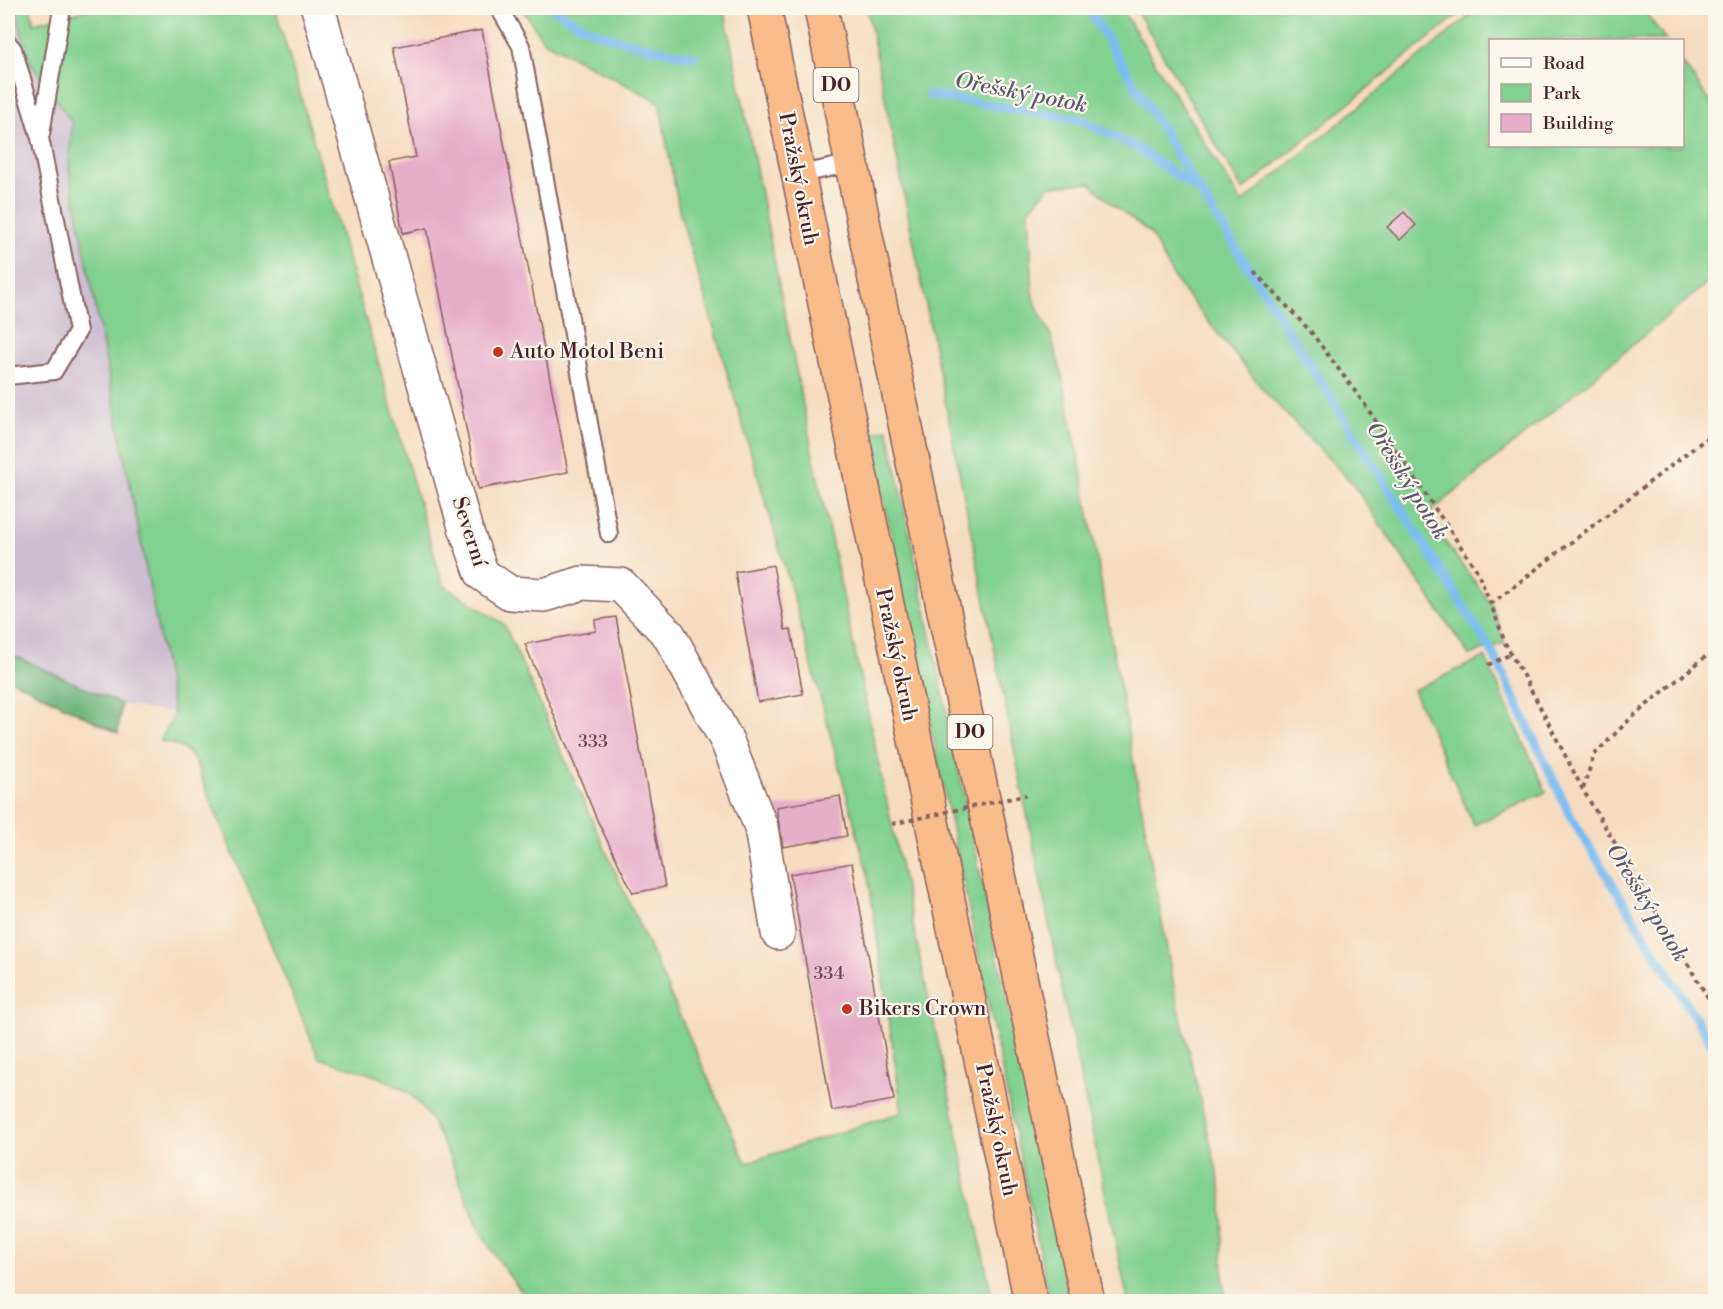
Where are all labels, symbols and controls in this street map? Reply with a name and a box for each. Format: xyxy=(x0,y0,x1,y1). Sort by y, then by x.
legend xyxy=(1489,39,1684,147)
text: Road xyxy=(1543,52,1586,75)
water label: Ořešský potok xyxy=(953,67,1089,119)
road number: D0 xyxy=(814,68,858,102)
text: Park xyxy=(1543,82,1582,105)
street label: Pražský okruh xyxy=(772,110,824,248)
text: Building xyxy=(1542,112,1614,135)
place label: Auto Motol Beni xyxy=(509,339,664,365)
marker: Auto Motol Beni xyxy=(491,345,505,359)
water label: Ořešský potok xyxy=(1360,417,1454,545)
street label: Severní xyxy=(445,494,493,571)
street label: Pražský okruh xyxy=(869,586,923,724)
road number: D0 xyxy=(948,715,992,749)
house number: 333 xyxy=(578,730,608,753)
water label: Ořešský potok xyxy=(1600,839,1694,967)
house number: 334 xyxy=(814,962,845,985)
place label: Bikers Crown xyxy=(858,996,987,1022)
marker: Bikers Crown xyxy=(840,1002,854,1016)
street label: Pražský okruh xyxy=(969,1061,1023,1199)

